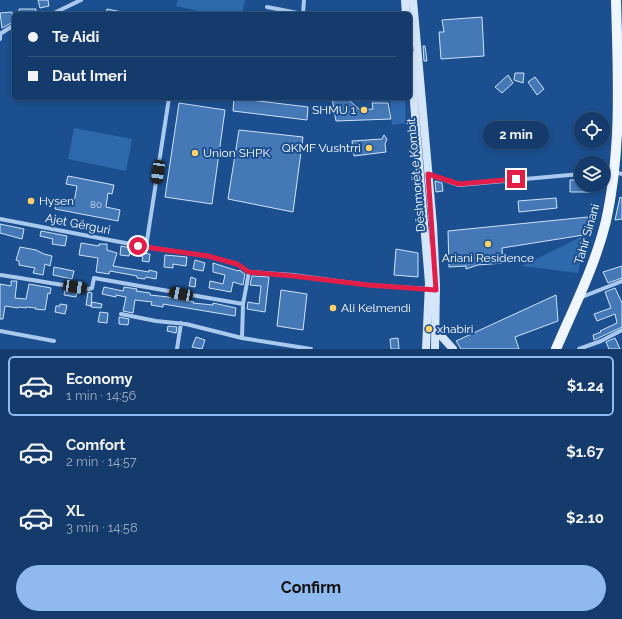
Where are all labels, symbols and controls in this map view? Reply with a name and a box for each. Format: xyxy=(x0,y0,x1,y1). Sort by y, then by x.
text: Te Aidi xyxy=(52,28,99,46)
text: Daut Imeri xyxy=(52,67,127,85)
place label: SHMU 1 xyxy=(312,103,356,117)
marker: SHMU 1 xyxy=(359,105,369,115)
map controls xyxy=(574,112,610,192)
button: locate xyxy=(574,112,610,148)
street label: Dëshmorët e Kombit xyxy=(404,117,428,233)
callout: 2 min xyxy=(483,121,549,149)
text: 2 min xyxy=(499,127,533,142)
place label: QKMF Vushtrri xyxy=(282,141,361,155)
marker: QKMF Vushtrri xyxy=(364,143,374,153)
place label: Union SHPK xyxy=(203,146,270,160)
marker: Union SHPK xyxy=(190,148,200,158)
button: layers xyxy=(574,156,610,192)
car xyxy=(150,159,166,185)
route end xyxy=(507,170,525,188)
place label: Hysen xyxy=(39,194,74,208)
marker: Hysen xyxy=(26,196,36,206)
house number: 80 xyxy=(90,199,102,210)
street label: Tahir Sinani xyxy=(572,202,602,266)
street label: Ajet Gërguri xyxy=(44,211,112,237)
route start xyxy=(129,237,147,255)
marker: Ariani Residence xyxy=(483,239,493,249)
place label: Ariani Residence xyxy=(442,251,534,265)
car xyxy=(62,279,88,295)
car xyxy=(168,286,194,302)
place label: Ali Kelmendi xyxy=(341,301,411,315)
marker: Ali Kelmendi xyxy=(328,303,338,313)
place label: xhabiri xyxy=(437,322,473,336)
marker: xhabiri xyxy=(424,324,434,334)
icon: car xyxy=(18,368,54,404)
text: Economy xyxy=(66,370,133,388)
text: $1.24 xyxy=(567,377,604,395)
text: 1 min · 14:56 xyxy=(66,388,136,403)
icon: car xyxy=(18,434,54,470)
text: Comfort xyxy=(66,436,125,454)
text: $1.67 xyxy=(566,443,604,461)
text: 2 min · 14:57 xyxy=(66,454,137,469)
icon: car xyxy=(18,500,54,536)
text: XL xyxy=(66,502,84,520)
text: $2.10 xyxy=(566,509,604,527)
text: 3 min · 14:58 xyxy=(66,520,138,535)
button: Confirm xyxy=(16,565,606,611)

